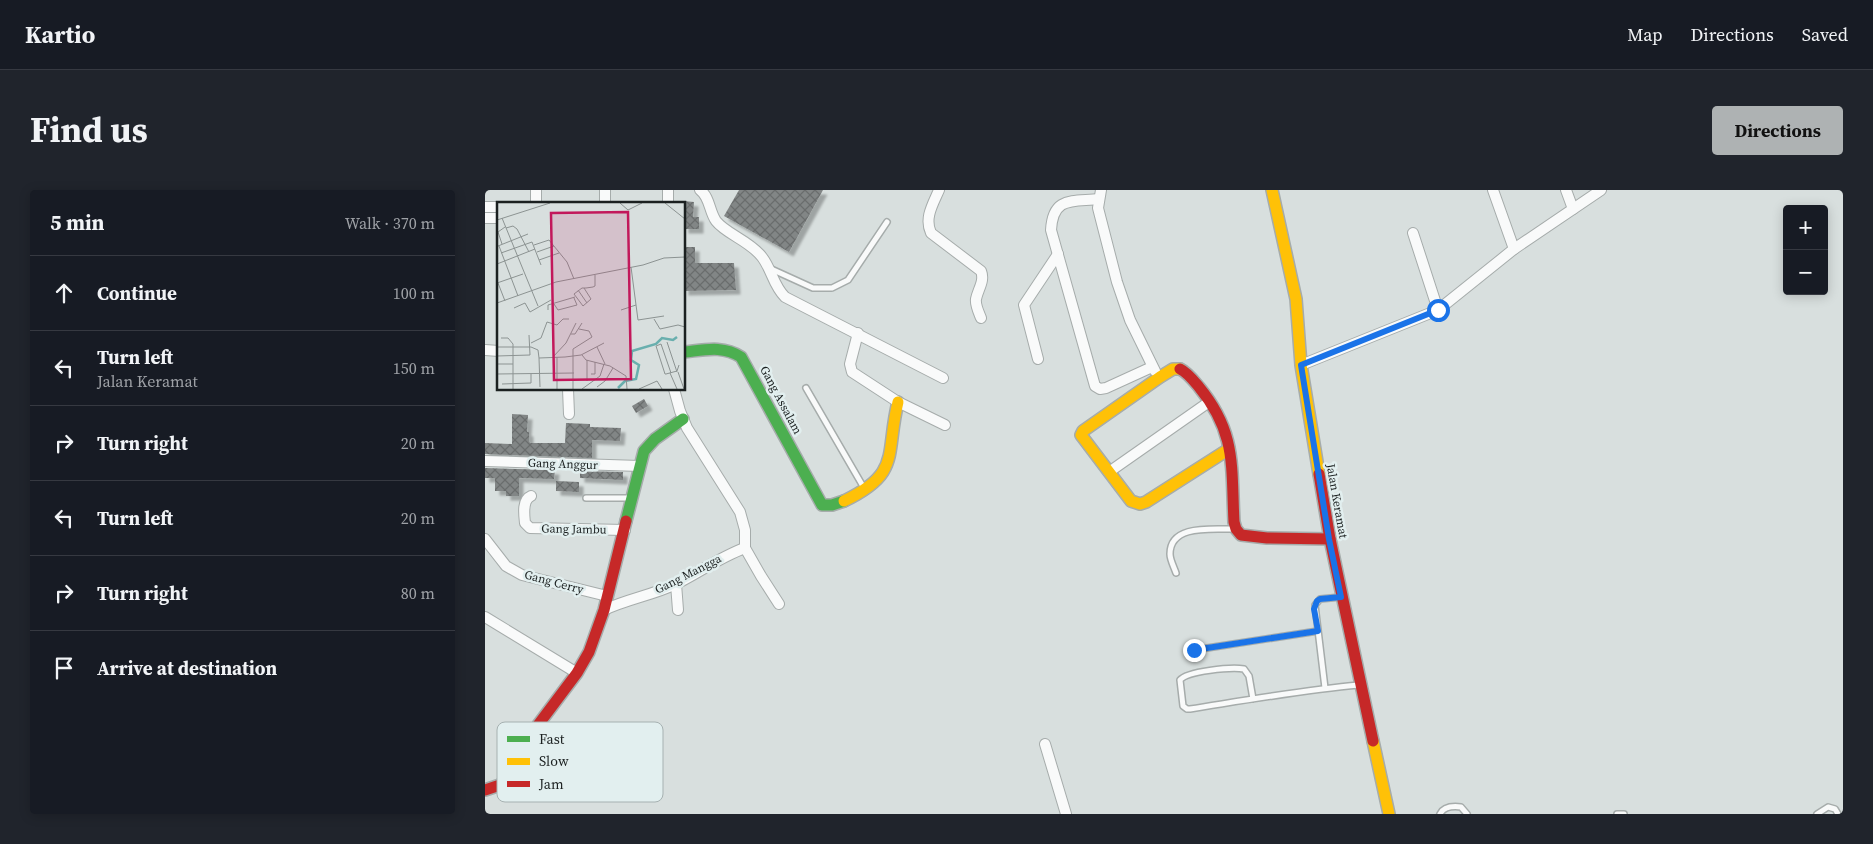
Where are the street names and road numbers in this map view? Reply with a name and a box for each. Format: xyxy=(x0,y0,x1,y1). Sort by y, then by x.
street label: Gang Assalam xyxy=(756,363,806,437)
street label: Gang Anggur xyxy=(528,455,598,473)
street label: Jalan Keramat xyxy=(1322,461,1351,540)
street label: Gang Jambu xyxy=(541,520,607,538)
street label: Gang Mangga xyxy=(652,550,725,598)
street label: Gang Cerry xyxy=(523,566,586,598)

